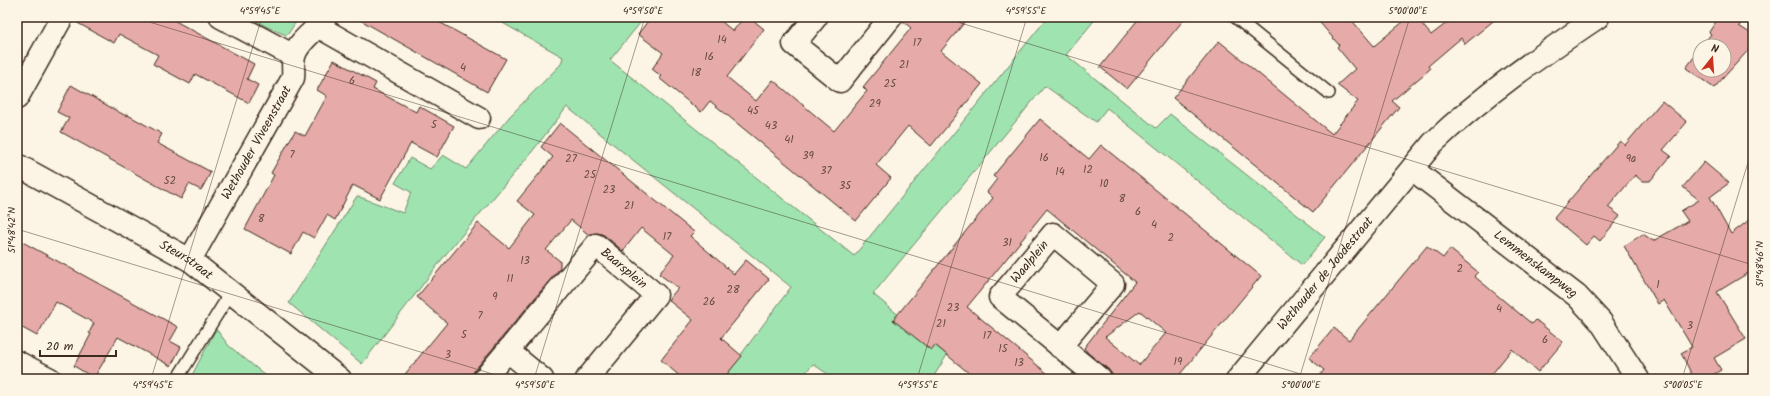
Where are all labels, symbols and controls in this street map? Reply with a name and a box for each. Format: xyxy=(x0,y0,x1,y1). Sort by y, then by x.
text: 4°59'45"E xyxy=(240,3,281,19)
text: 4°59'50"E xyxy=(623,3,664,19)
text: 4°59'55"E xyxy=(1006,3,1047,19)
text: 5°00'00"E xyxy=(1388,3,1429,19)
house number: 14 xyxy=(717,31,727,49)
house number: 17 xyxy=(913,34,922,52)
north arrow xyxy=(1692,38,1732,78)
text: N xyxy=(1709,40,1721,59)
house number: 16 xyxy=(704,48,714,66)
house number: 21 xyxy=(899,56,909,74)
house number: 4 xyxy=(460,59,466,77)
house number: 18 xyxy=(691,64,701,82)
house number: 6 xyxy=(349,72,355,90)
house number: 25 xyxy=(884,75,897,93)
street label: Wethouder Viveenstraat xyxy=(216,81,298,204)
house number: 29 xyxy=(869,95,882,113)
house number: 45 xyxy=(747,102,760,120)
house number: 5 xyxy=(431,116,438,134)
house number: 43 xyxy=(765,117,777,135)
house number: 41 xyxy=(784,131,794,149)
house number: 7 xyxy=(289,146,295,164)
house number: 39 xyxy=(802,147,814,165)
house number: 16 xyxy=(1039,149,1049,167)
house number: 27 xyxy=(565,150,578,168)
house number: 9a xyxy=(1626,150,1636,168)
house number: 12 xyxy=(1083,161,1093,179)
house number: 37 xyxy=(820,162,833,180)
house number: 14 xyxy=(1055,163,1065,181)
house number: 25 xyxy=(584,166,597,184)
house number: 52 xyxy=(164,172,176,190)
house number: 10 xyxy=(1100,175,1109,193)
house number: 35 xyxy=(839,177,852,195)
house number: 23 xyxy=(603,181,615,199)
house number: 8 xyxy=(1119,190,1126,208)
house number: 21 xyxy=(624,197,634,215)
house number: 6 xyxy=(1135,203,1141,221)
text: 51°48'42"N xyxy=(4,207,20,253)
house number: 8 xyxy=(258,210,265,228)
street label: Wethouder de Joodestraat xyxy=(1272,211,1379,335)
house number: 4 xyxy=(1151,216,1157,234)
street label: Lemmenskampweg xyxy=(1489,225,1582,303)
house number: 17 xyxy=(663,228,672,246)
house number: 2 xyxy=(1168,229,1174,247)
house number: 31 xyxy=(1002,234,1012,252)
street label: Steurstraat xyxy=(155,235,218,286)
street label: Waalplein xyxy=(1006,236,1054,288)
text: 51°48'46"N xyxy=(1752,241,1768,287)
street label: Baarsplein xyxy=(596,242,652,294)
house number: 13 xyxy=(520,252,530,270)
house number: 2 xyxy=(1457,260,1463,278)
house number: 11 xyxy=(507,270,513,288)
house number: 1 xyxy=(1656,276,1660,294)
house number: 28 xyxy=(726,281,740,299)
house number: 9 xyxy=(492,288,498,306)
house number: 26 xyxy=(703,293,715,311)
house number: 23 xyxy=(947,299,959,317)
house number: 4 xyxy=(1496,300,1502,318)
house number: 7 xyxy=(477,307,483,325)
house number: 21 xyxy=(936,315,946,333)
house number: 3 xyxy=(1687,317,1693,335)
house number: 5 xyxy=(461,326,468,344)
house number: 17 xyxy=(983,327,992,345)
house number: 6 xyxy=(1542,331,1548,349)
scale bar xyxy=(40,332,116,358)
text: 20 m xyxy=(46,337,74,356)
house number: 15 xyxy=(998,340,1009,358)
house number: 3 xyxy=(445,346,451,364)
house number: 19 xyxy=(1174,353,1183,371)
house number: 13 xyxy=(1014,354,1024,372)
text: 4°59'45"E xyxy=(133,377,174,393)
text: 4°59'50"E xyxy=(515,377,556,393)
text: 4°59'55"E xyxy=(898,377,939,393)
text: 5°00'00"E xyxy=(1281,377,1322,393)
text: 5°00'05"E xyxy=(1663,377,1704,393)

